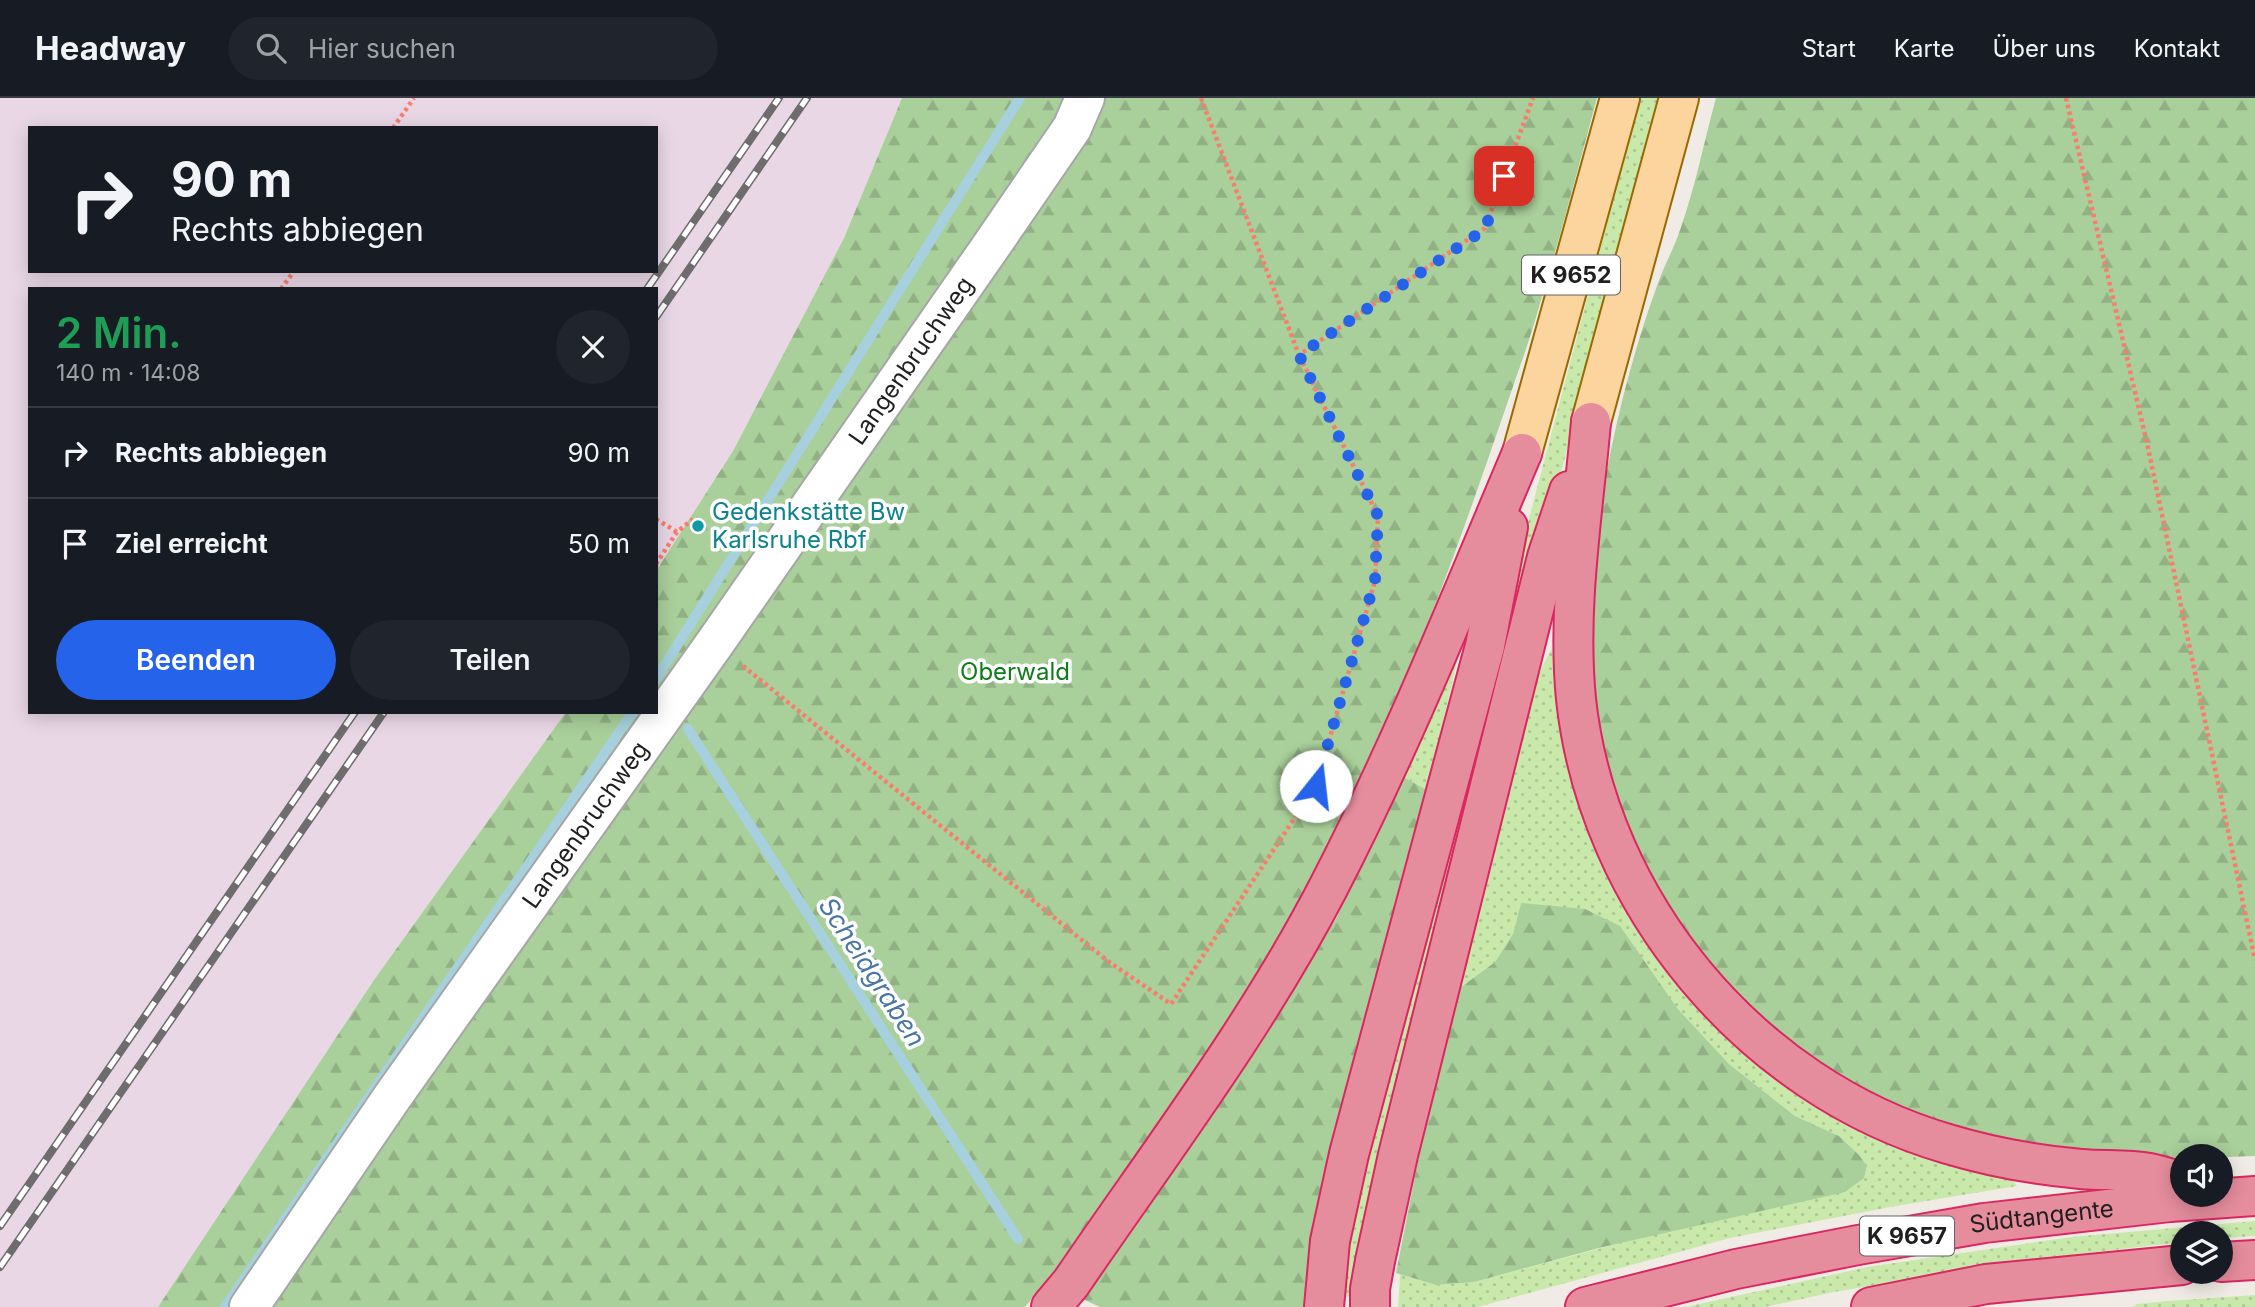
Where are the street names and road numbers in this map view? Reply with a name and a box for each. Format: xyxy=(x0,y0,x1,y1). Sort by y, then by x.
road number: K 9652 xyxy=(1522,256,1620,294)
street label: Langenbruchweg xyxy=(842,271,979,450)
street label: Langenbruchweg xyxy=(516,736,654,914)
street label: Südtangente xyxy=(1967,1193,2115,1239)
road number: K 9657 xyxy=(1860,1217,1954,1256)

